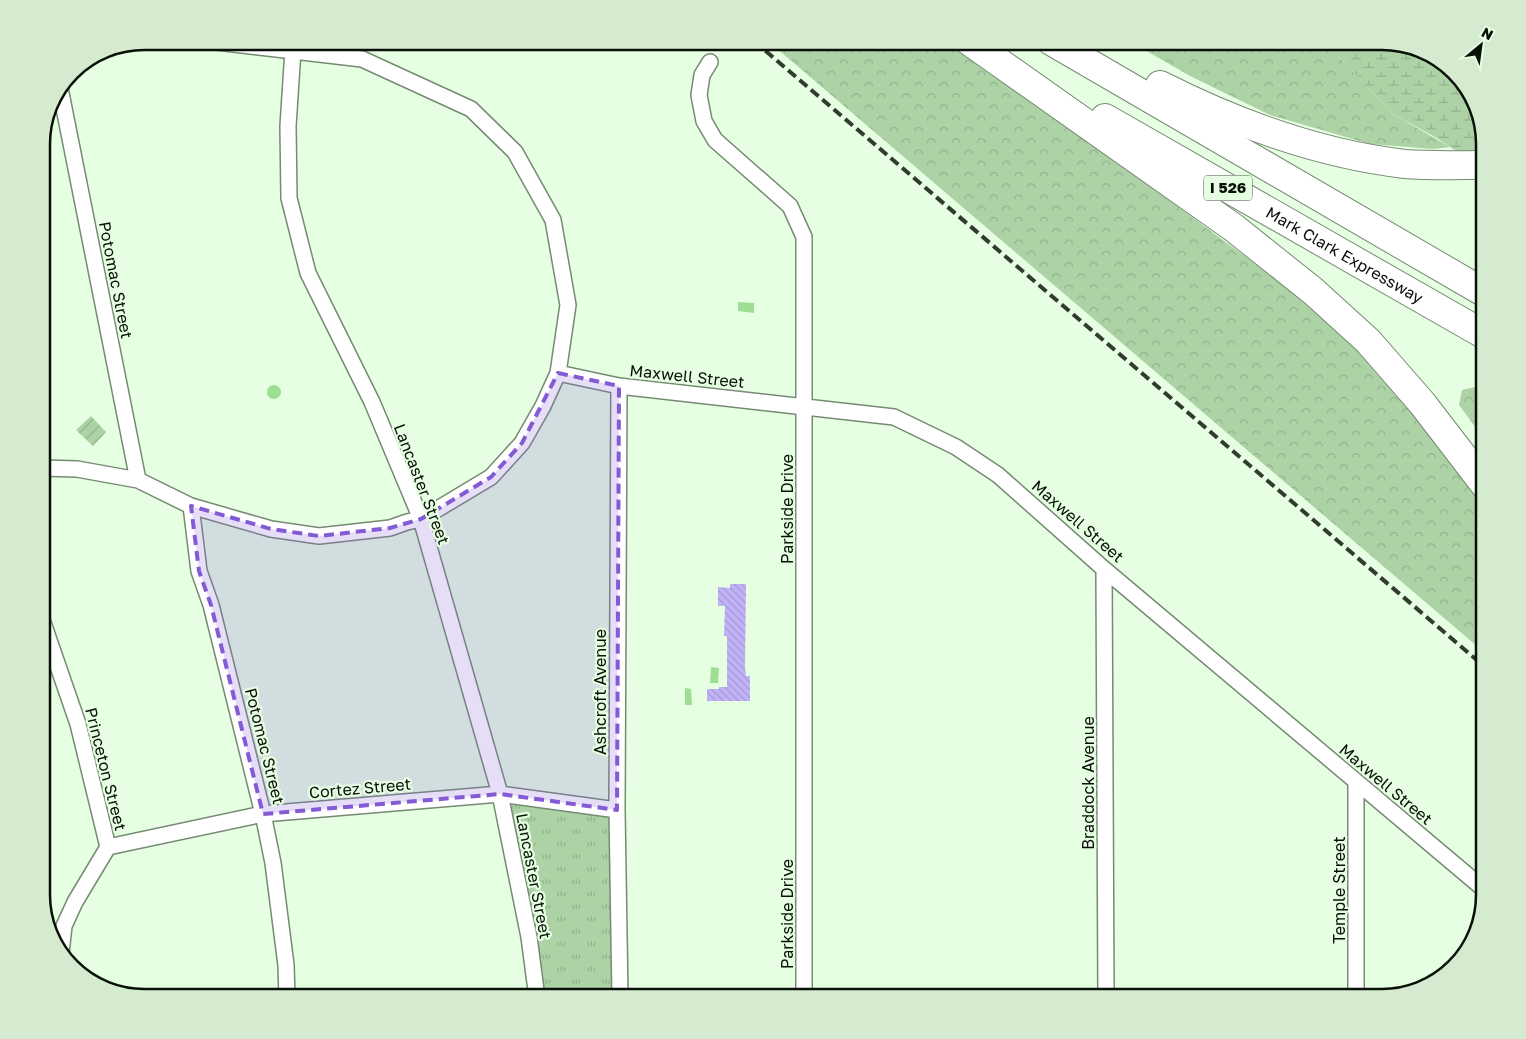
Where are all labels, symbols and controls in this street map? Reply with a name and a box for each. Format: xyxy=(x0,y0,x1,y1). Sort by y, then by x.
north arrow xyxy=(1456,20,1506,70)
text: N xyxy=(1479,23,1496,43)
road number: I 526 xyxy=(1204,176,1252,200)
street label: Mark Clark Expressway xyxy=(1263,202,1427,308)
street label: Potomac Street xyxy=(95,220,137,340)
street label: Maxwell Street xyxy=(629,360,745,392)
street label: Lancaster Street xyxy=(390,421,454,547)
street label: Parkside Drive xyxy=(777,454,797,564)
street label: Maxwell Street xyxy=(1028,476,1128,566)
street label: Ashcroft Avenue xyxy=(590,629,610,755)
street label: Potomac Street xyxy=(241,686,289,806)
street label: Princeton Street xyxy=(81,705,131,833)
street label: Braddock Avenue xyxy=(1078,716,1098,850)
street label: Maxwell Street xyxy=(1335,739,1437,829)
street label: Cortez Street xyxy=(308,774,412,802)
street label: Lancaster Street xyxy=(512,811,556,941)
street label: Temple Street xyxy=(1329,836,1349,944)
street label: Parkside Drive xyxy=(777,859,797,969)

